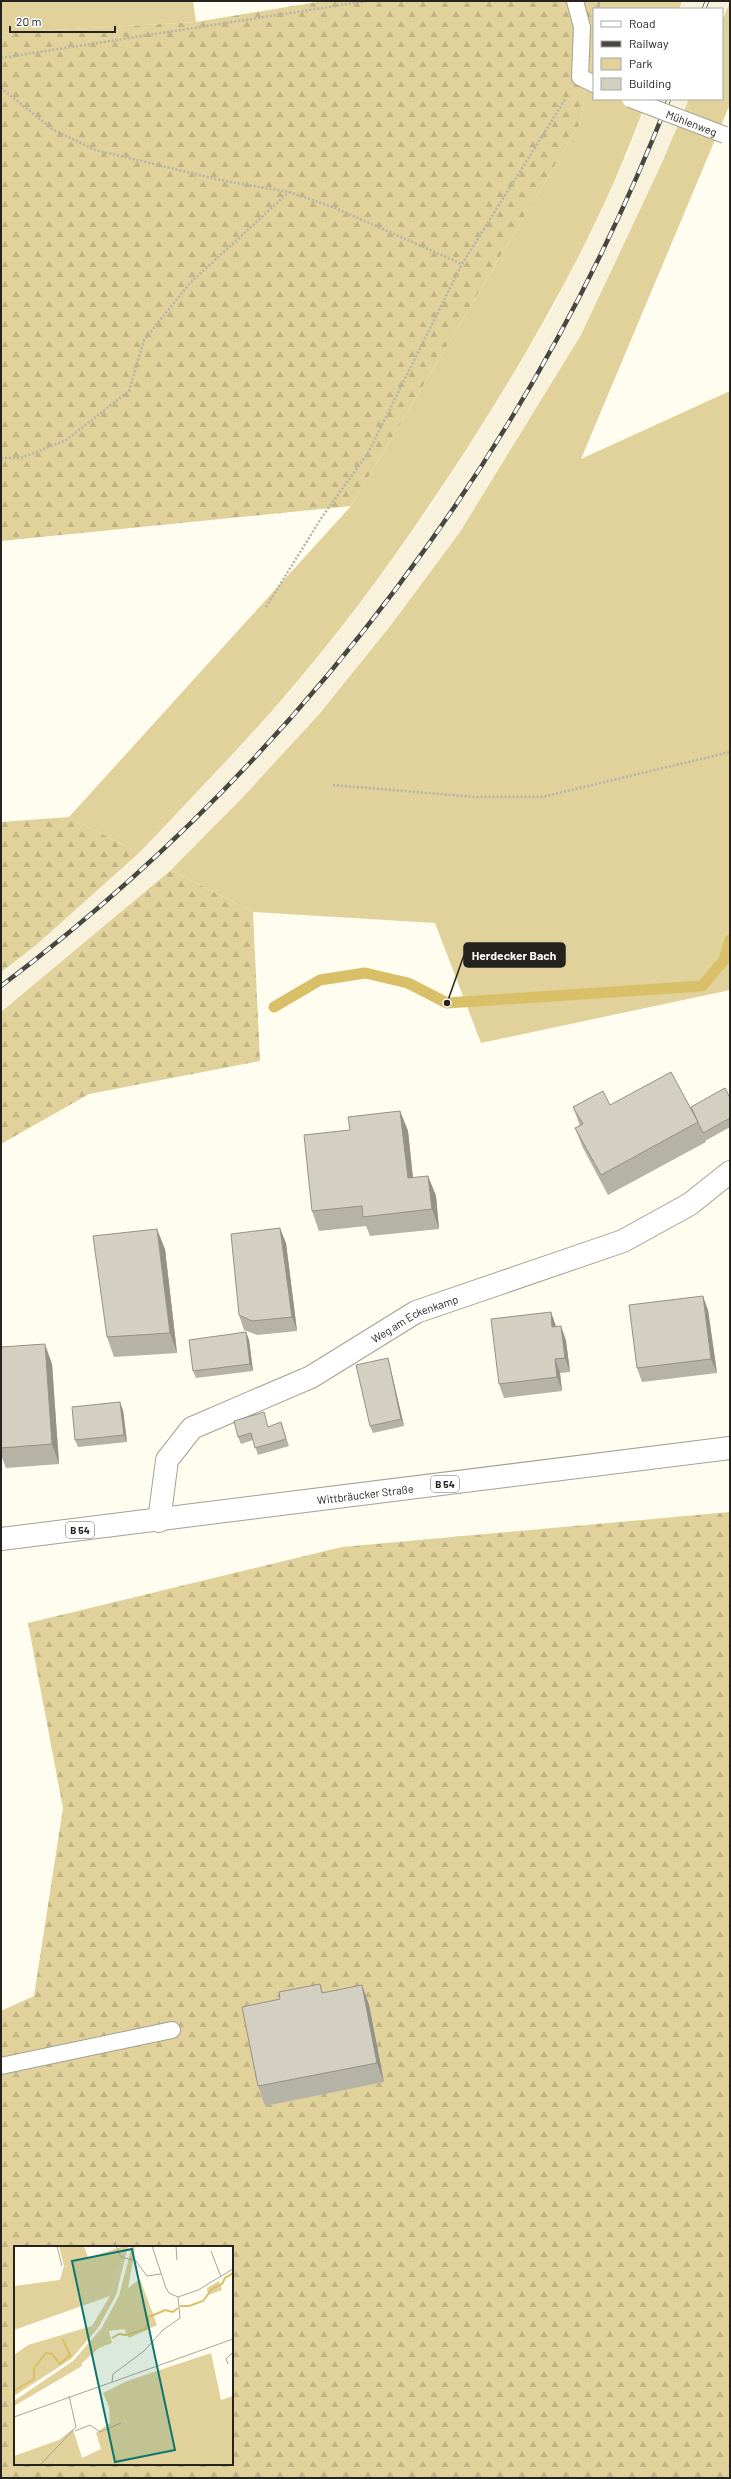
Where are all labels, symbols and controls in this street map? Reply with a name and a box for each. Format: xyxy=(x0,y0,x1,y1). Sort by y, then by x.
scale bar xyxy=(10,8,115,34)
legend xyxy=(593,8,723,100)
text: 20 m xyxy=(16,14,42,28)
text: Road xyxy=(629,16,656,30)
text: Railway xyxy=(629,36,669,50)
text: Park xyxy=(629,56,653,70)
text: Building xyxy=(629,76,671,90)
street label: Mühlenweg xyxy=(664,107,719,138)
callout: Herdecker Bach xyxy=(464,943,565,967)
text: Herdecker Bach xyxy=(472,948,556,962)
street label: Weg am Eckenkamp xyxy=(368,1292,460,1345)
road number: B 54 xyxy=(431,1476,459,1492)
street label: Wittbräucker Straße xyxy=(316,1481,414,1506)
road number: B 54 xyxy=(66,1522,94,1538)
inset map xyxy=(14,2246,233,2465)

